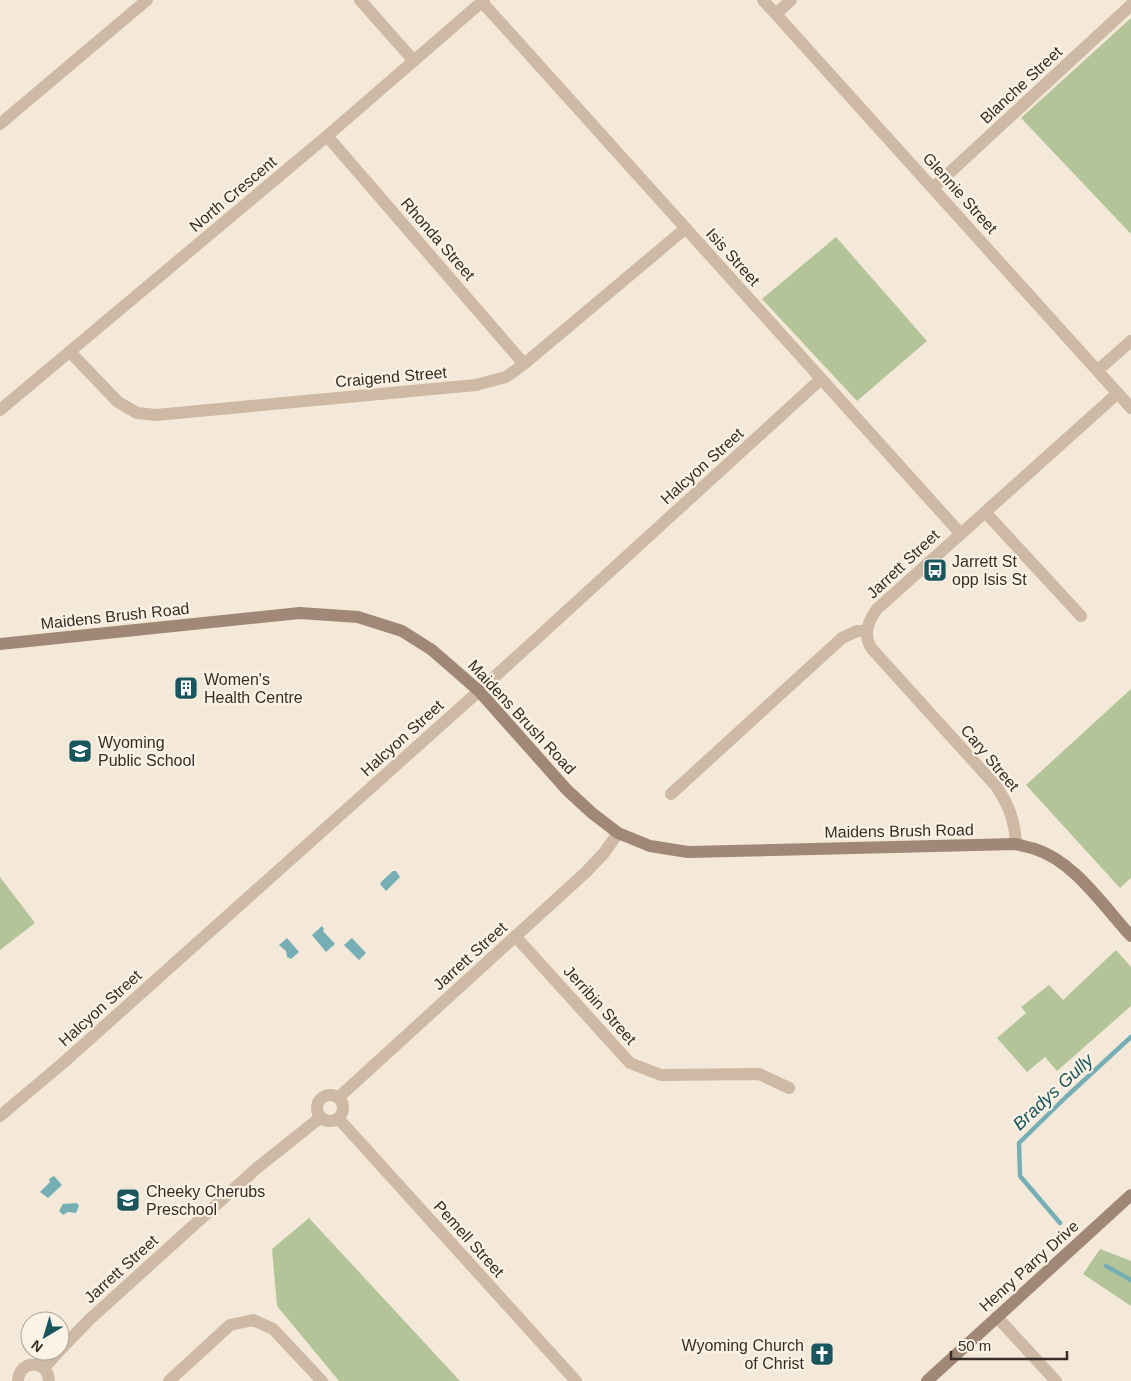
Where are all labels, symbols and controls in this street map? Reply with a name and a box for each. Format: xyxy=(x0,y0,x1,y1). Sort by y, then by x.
street label: Blanche Street xyxy=(977,43,1066,127)
street label: Glennie Street xyxy=(919,149,1001,237)
street label: North Crescent xyxy=(186,153,280,235)
street label: Rhonda Street xyxy=(398,194,479,284)
street label: Isis Street xyxy=(703,225,763,290)
street label: Craigend Street xyxy=(334,364,448,390)
street label: Halcyon Street xyxy=(657,424,747,507)
street label: Jarrett Street xyxy=(863,526,943,602)
place label: Jarrett St opp Isis St xyxy=(952,553,1027,588)
bus stop icon: Jarrett St opp Isis St xyxy=(922,557,948,583)
street label: Maidens Brush Road xyxy=(40,600,190,632)
street label: Maidens Brush Road xyxy=(465,657,579,777)
place label: Women's Health Centre xyxy=(204,671,303,706)
building icon: Women's Health Centre xyxy=(173,675,199,701)
street label: Halcyon Street xyxy=(357,696,447,779)
street label: Cary Street xyxy=(957,722,1023,795)
place label: Wyoming Public School xyxy=(98,734,195,769)
school or university icon: Wyoming Public School xyxy=(67,738,93,764)
street label: Maidens Brush Road xyxy=(824,821,974,841)
street label: Jarrett Street xyxy=(430,918,510,993)
street label: Jerribin Street xyxy=(560,962,640,1048)
street label: Halcyon Street xyxy=(55,966,145,1049)
water label: Bradys Gully xyxy=(1009,1049,1098,1134)
place label: Cheeky Cherubs Preschool xyxy=(146,1183,265,1218)
school or university icon: Cheeky Cherubs Preschool xyxy=(115,1187,141,1213)
street label: Pemell Street xyxy=(431,1198,508,1281)
street label: Henry Parry Drive xyxy=(976,1217,1082,1315)
street label: Jarrett Street xyxy=(81,1231,161,1306)
north arrow xyxy=(20,1311,70,1361)
scale bar xyxy=(951,1328,1067,1360)
text: N xyxy=(28,1337,46,1356)
place label: Wyoming Church of Christ xyxy=(681,1337,805,1372)
text: 50 m xyxy=(958,1337,991,1354)
church icon: Wyoming Church of Christ xyxy=(809,1341,835,1367)

